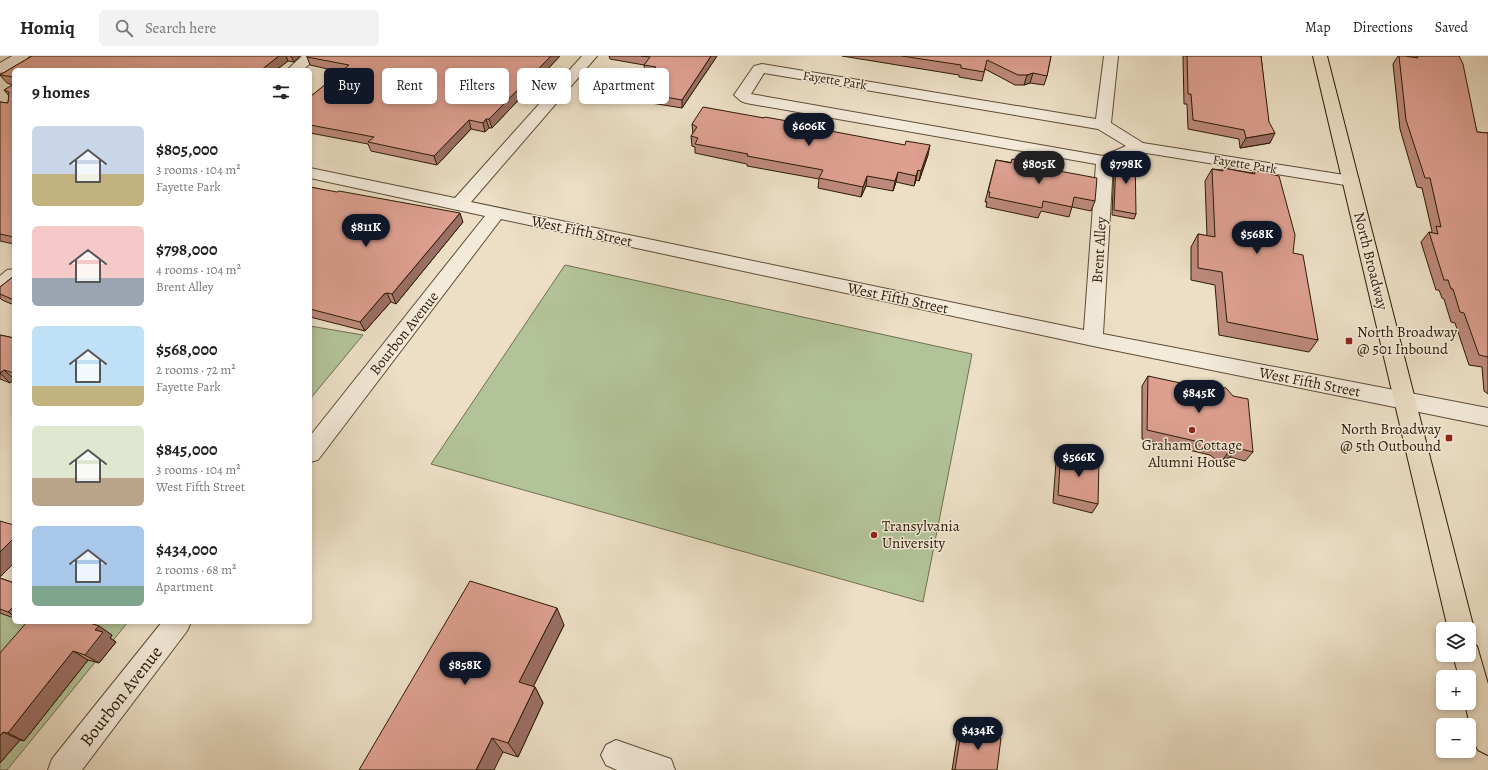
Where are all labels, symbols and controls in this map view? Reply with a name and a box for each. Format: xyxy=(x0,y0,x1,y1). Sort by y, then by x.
search box xyxy=(99,10,379,46)
text: Homiq xyxy=(20,15,75,41)
icon: search xyxy=(113,17,135,39)
text: Search here xyxy=(145,18,216,38)
text: Map xyxy=(1305,18,1331,37)
text: Directions xyxy=(1353,18,1413,37)
text: Saved xyxy=(1435,18,1468,37)
street label: Fayette Park xyxy=(802,67,869,94)
chip: Buy xyxy=(324,68,374,104)
chip: Rent xyxy=(382,68,437,104)
chip: Filters xyxy=(445,68,509,104)
chip: New xyxy=(517,68,571,104)
chip: Apartment xyxy=(579,68,669,104)
text: 9 homes xyxy=(32,81,90,104)
icon: filters xyxy=(270,81,292,103)
pin: $606K xyxy=(781,113,837,147)
text: $606K xyxy=(792,117,826,134)
text: $805,000 xyxy=(156,138,218,161)
icon: home xyxy=(64,142,112,190)
pin: $805K xyxy=(1011,151,1067,185)
pin: $798K xyxy=(1098,151,1154,185)
street label: Fayette Park xyxy=(1212,151,1279,178)
text: $805K xyxy=(1023,155,1055,172)
text: $798K xyxy=(1110,155,1142,172)
text: 3 rooms · 104 m² xyxy=(156,161,240,178)
text: Fayette Park xyxy=(156,178,221,195)
street label: West Fifth Street xyxy=(529,210,634,251)
street label: North Broadway xyxy=(1349,210,1393,312)
pin: $811K xyxy=(338,214,394,248)
street label: Brent Alley xyxy=(1087,216,1111,284)
text: $811K xyxy=(351,218,381,235)
pin: $568K xyxy=(1229,221,1285,255)
text: $568K xyxy=(1241,225,1273,242)
text: $798,000 xyxy=(156,238,217,261)
icon: home xyxy=(64,242,112,290)
text: 4 rooms · 104 m² xyxy=(156,261,241,278)
street label: West Fifth Street xyxy=(845,277,950,318)
text: Brent Alley xyxy=(156,278,214,295)
street label: Bourbon Avenue xyxy=(365,287,443,379)
place label: North Broadway @ 501 Inbound xyxy=(1357,322,1458,359)
marker: North Broadway @ 501 Inbound xyxy=(1344,336,1354,346)
text: $568,000 xyxy=(156,338,218,361)
icon: home xyxy=(64,342,112,390)
text: 2 rooms · 72 m² xyxy=(156,361,236,378)
street label: West Fifth Street xyxy=(1257,362,1362,402)
text: Fayette Park xyxy=(156,378,221,395)
pin: $845K xyxy=(1171,380,1227,414)
text: $845K xyxy=(1183,384,1215,401)
place label: North Broadway @ 5th Outbound xyxy=(1340,419,1442,456)
marker: Graham Cottage Alumni House xyxy=(1187,425,1197,435)
marker: North Broadway @ 5th Outbound xyxy=(1444,433,1454,443)
place label: Graham Cottage Alumni House xyxy=(1142,435,1242,472)
text: $845,000 xyxy=(156,438,218,461)
icon: home xyxy=(64,442,112,490)
pin: $566K xyxy=(1051,444,1107,478)
text: $566K xyxy=(1063,448,1095,465)
text: 3 rooms · 104 m² xyxy=(156,461,240,478)
text: West Fifth Street xyxy=(156,478,245,495)
place label: Transylvania University xyxy=(882,516,960,553)
marker: Transylvania University xyxy=(869,530,879,540)
text: $434,000 xyxy=(156,538,217,561)
icon: home xyxy=(64,542,112,590)
text: 2 rooms · 68 m² xyxy=(156,561,236,578)
text: Apartment xyxy=(156,578,214,595)
map controls xyxy=(1436,622,1476,758)
button: layers xyxy=(1436,622,1476,662)
street label: Bourbon Avenue xyxy=(74,641,168,751)
pin: $858K xyxy=(437,652,493,686)
text: $858K xyxy=(449,656,481,673)
button: + xyxy=(1436,670,1476,710)
pin: $434K xyxy=(950,717,1006,751)
button: − xyxy=(1436,718,1476,758)
text: $434K xyxy=(962,721,994,738)

